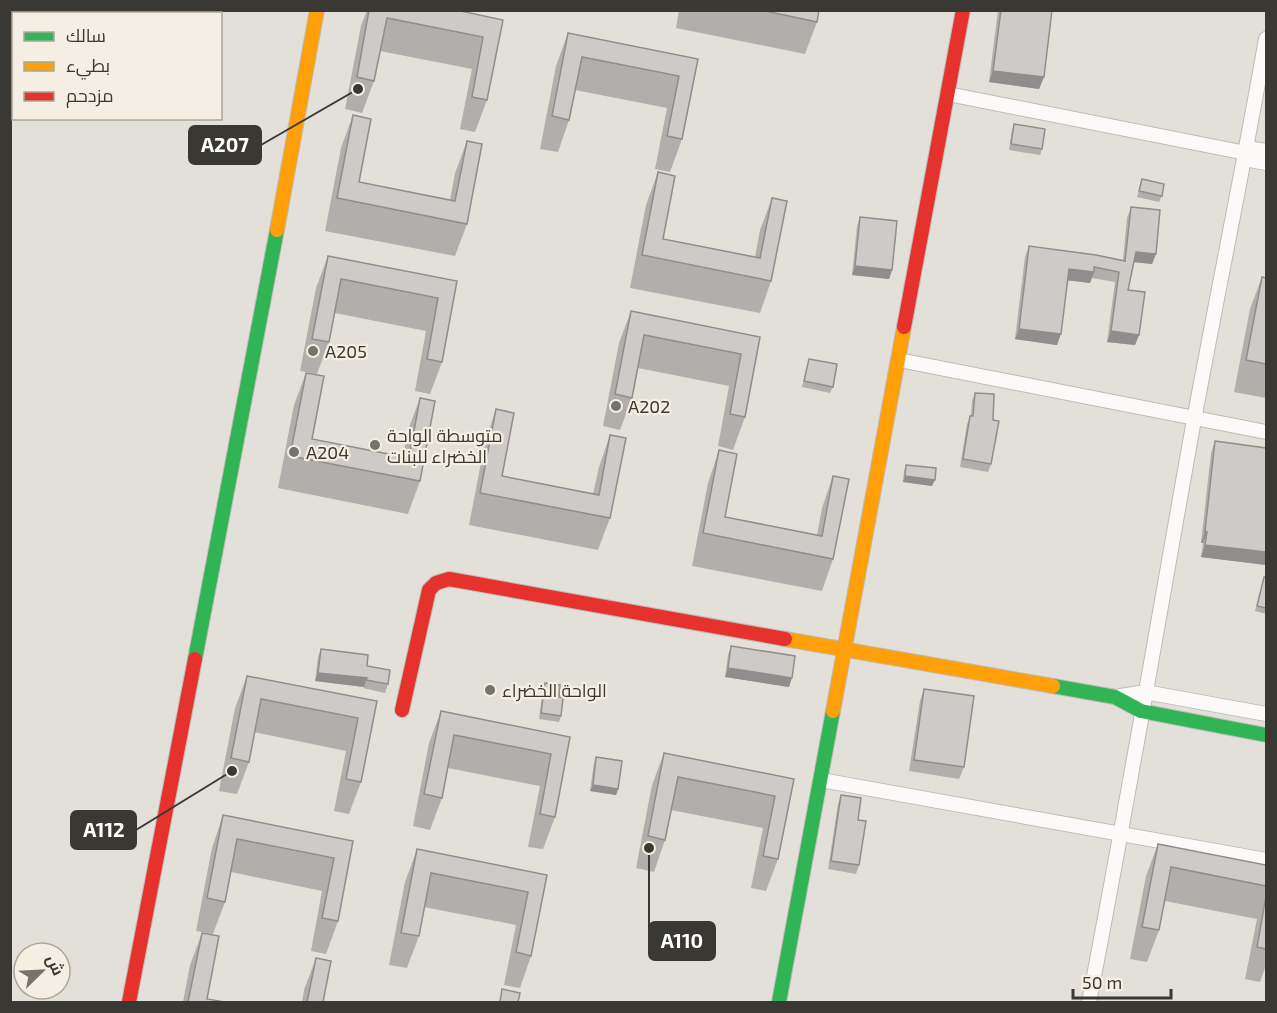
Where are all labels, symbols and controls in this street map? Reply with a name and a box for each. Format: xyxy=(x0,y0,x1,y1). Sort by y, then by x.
legend xyxy=(12,12,222,120)
text: سالك xyxy=(66,24,106,46)
text: بطيء xyxy=(66,54,110,80)
text: مزدحم xyxy=(66,84,114,108)
callout: A207 xyxy=(189,126,261,164)
text: A207 xyxy=(201,132,249,156)
place label: A205 xyxy=(325,340,367,362)
marker: A205 xyxy=(306,344,320,358)
place label: A202 xyxy=(628,395,670,417)
marker: A202 xyxy=(609,399,623,413)
place label: متوسطة الواحة الخضراء للبنات xyxy=(387,424,502,468)
marker: متوسطة الواحة الخضراء للبنات xyxy=(368,438,382,452)
place label: A204 xyxy=(306,441,349,463)
marker: A204 xyxy=(287,445,301,459)
place label: الواحة الخضراء xyxy=(502,679,607,702)
marker: الواحة الخضراء xyxy=(483,683,497,697)
callout: A112 xyxy=(71,811,136,849)
text: A112 xyxy=(83,817,125,841)
callout: A110 xyxy=(649,922,715,960)
text: A110 xyxy=(661,928,703,952)
north arrow xyxy=(12,941,72,1001)
text: ش xyxy=(42,951,69,978)
scale bar xyxy=(1073,962,1170,1000)
text: 50 m xyxy=(1082,971,1122,993)

